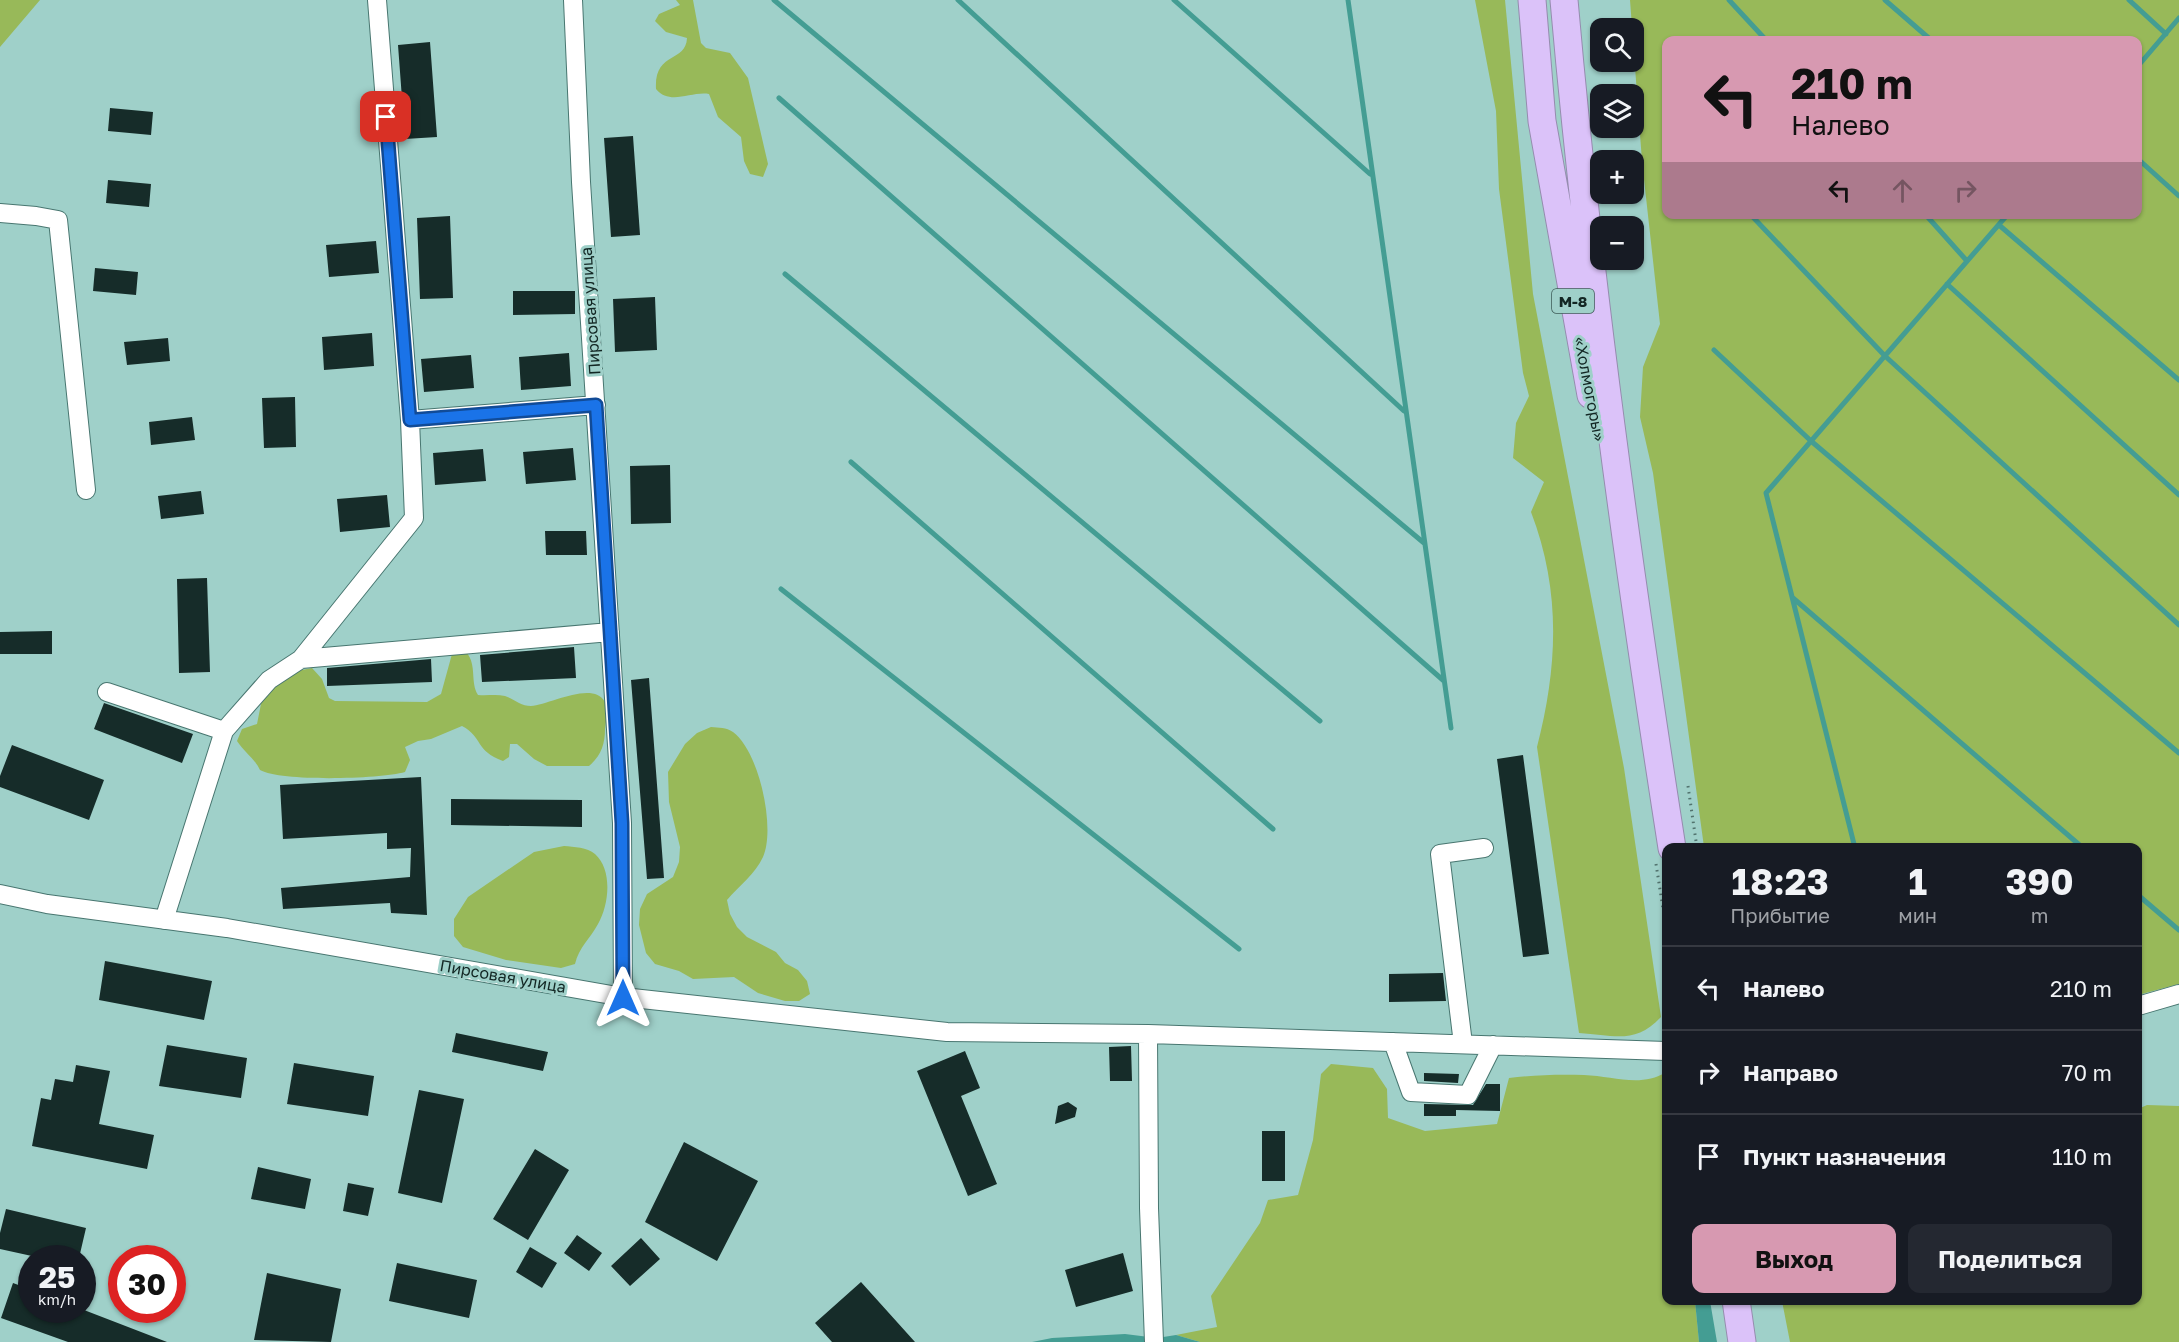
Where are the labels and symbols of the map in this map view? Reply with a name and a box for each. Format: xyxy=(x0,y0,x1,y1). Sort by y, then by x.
pin xyxy=(360,91,411,142)
street label: Пирсовая улица xyxy=(576,246,604,376)
road number: М-8 xyxy=(1552,289,1594,313)
street label: «Холмогоры» xyxy=(1570,335,1610,443)
street label: Пирсовая улица xyxy=(438,955,568,997)
position arrow xyxy=(591,966,655,1030)
speed limit sign: 30 xyxy=(108,1245,186,1323)

